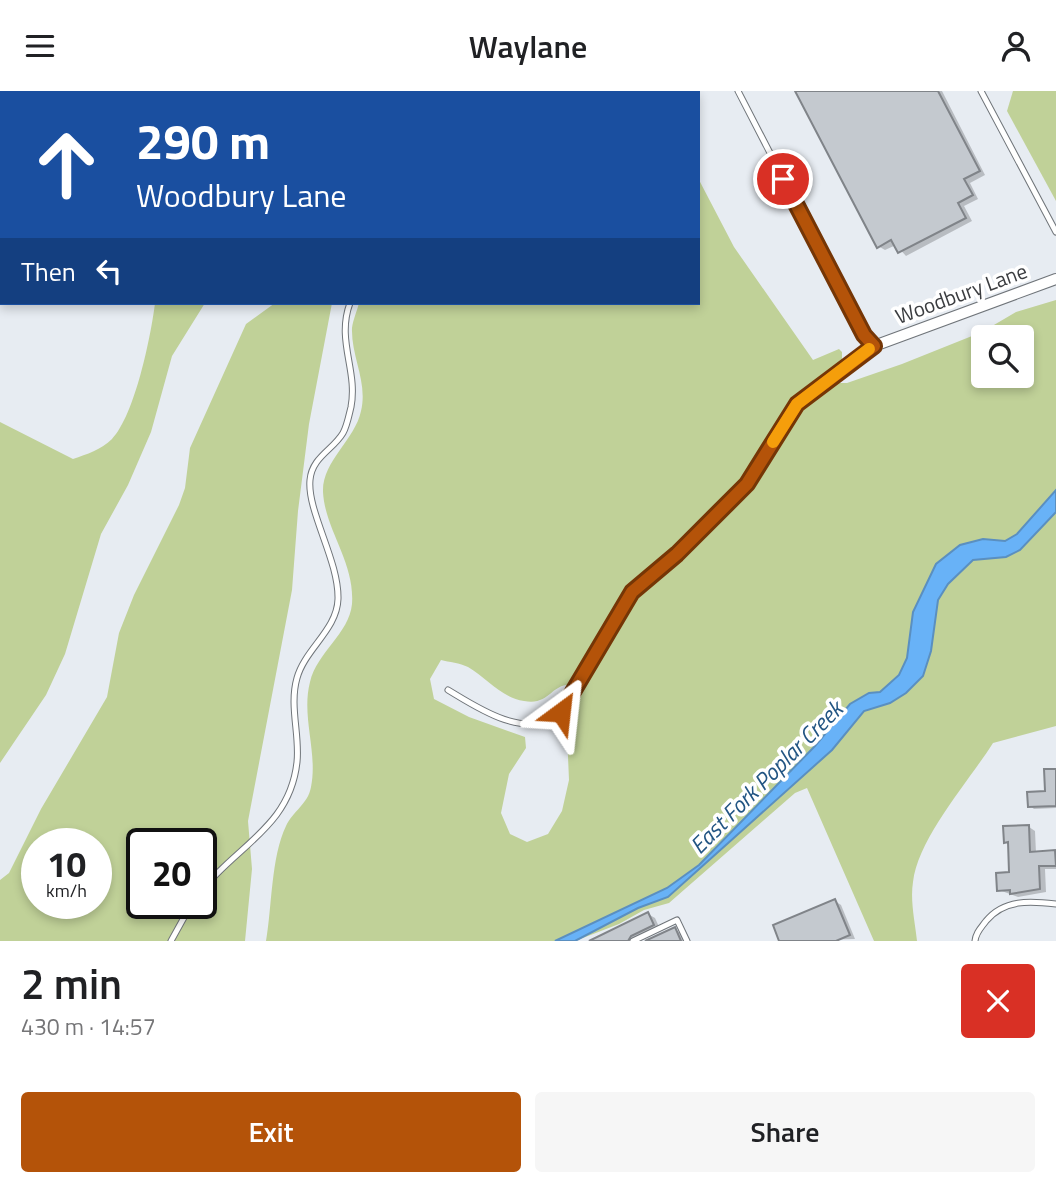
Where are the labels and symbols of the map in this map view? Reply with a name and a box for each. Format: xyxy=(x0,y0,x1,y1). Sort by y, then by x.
pin xyxy=(753,149,813,209)
street label: Woodbury Lane xyxy=(891,254,1031,332)
position arrow xyxy=(524,675,598,749)
water label: East Fork Poplar Creek xyxy=(681,691,852,862)
speed limit sign: 20 xyxy=(126,828,217,919)

